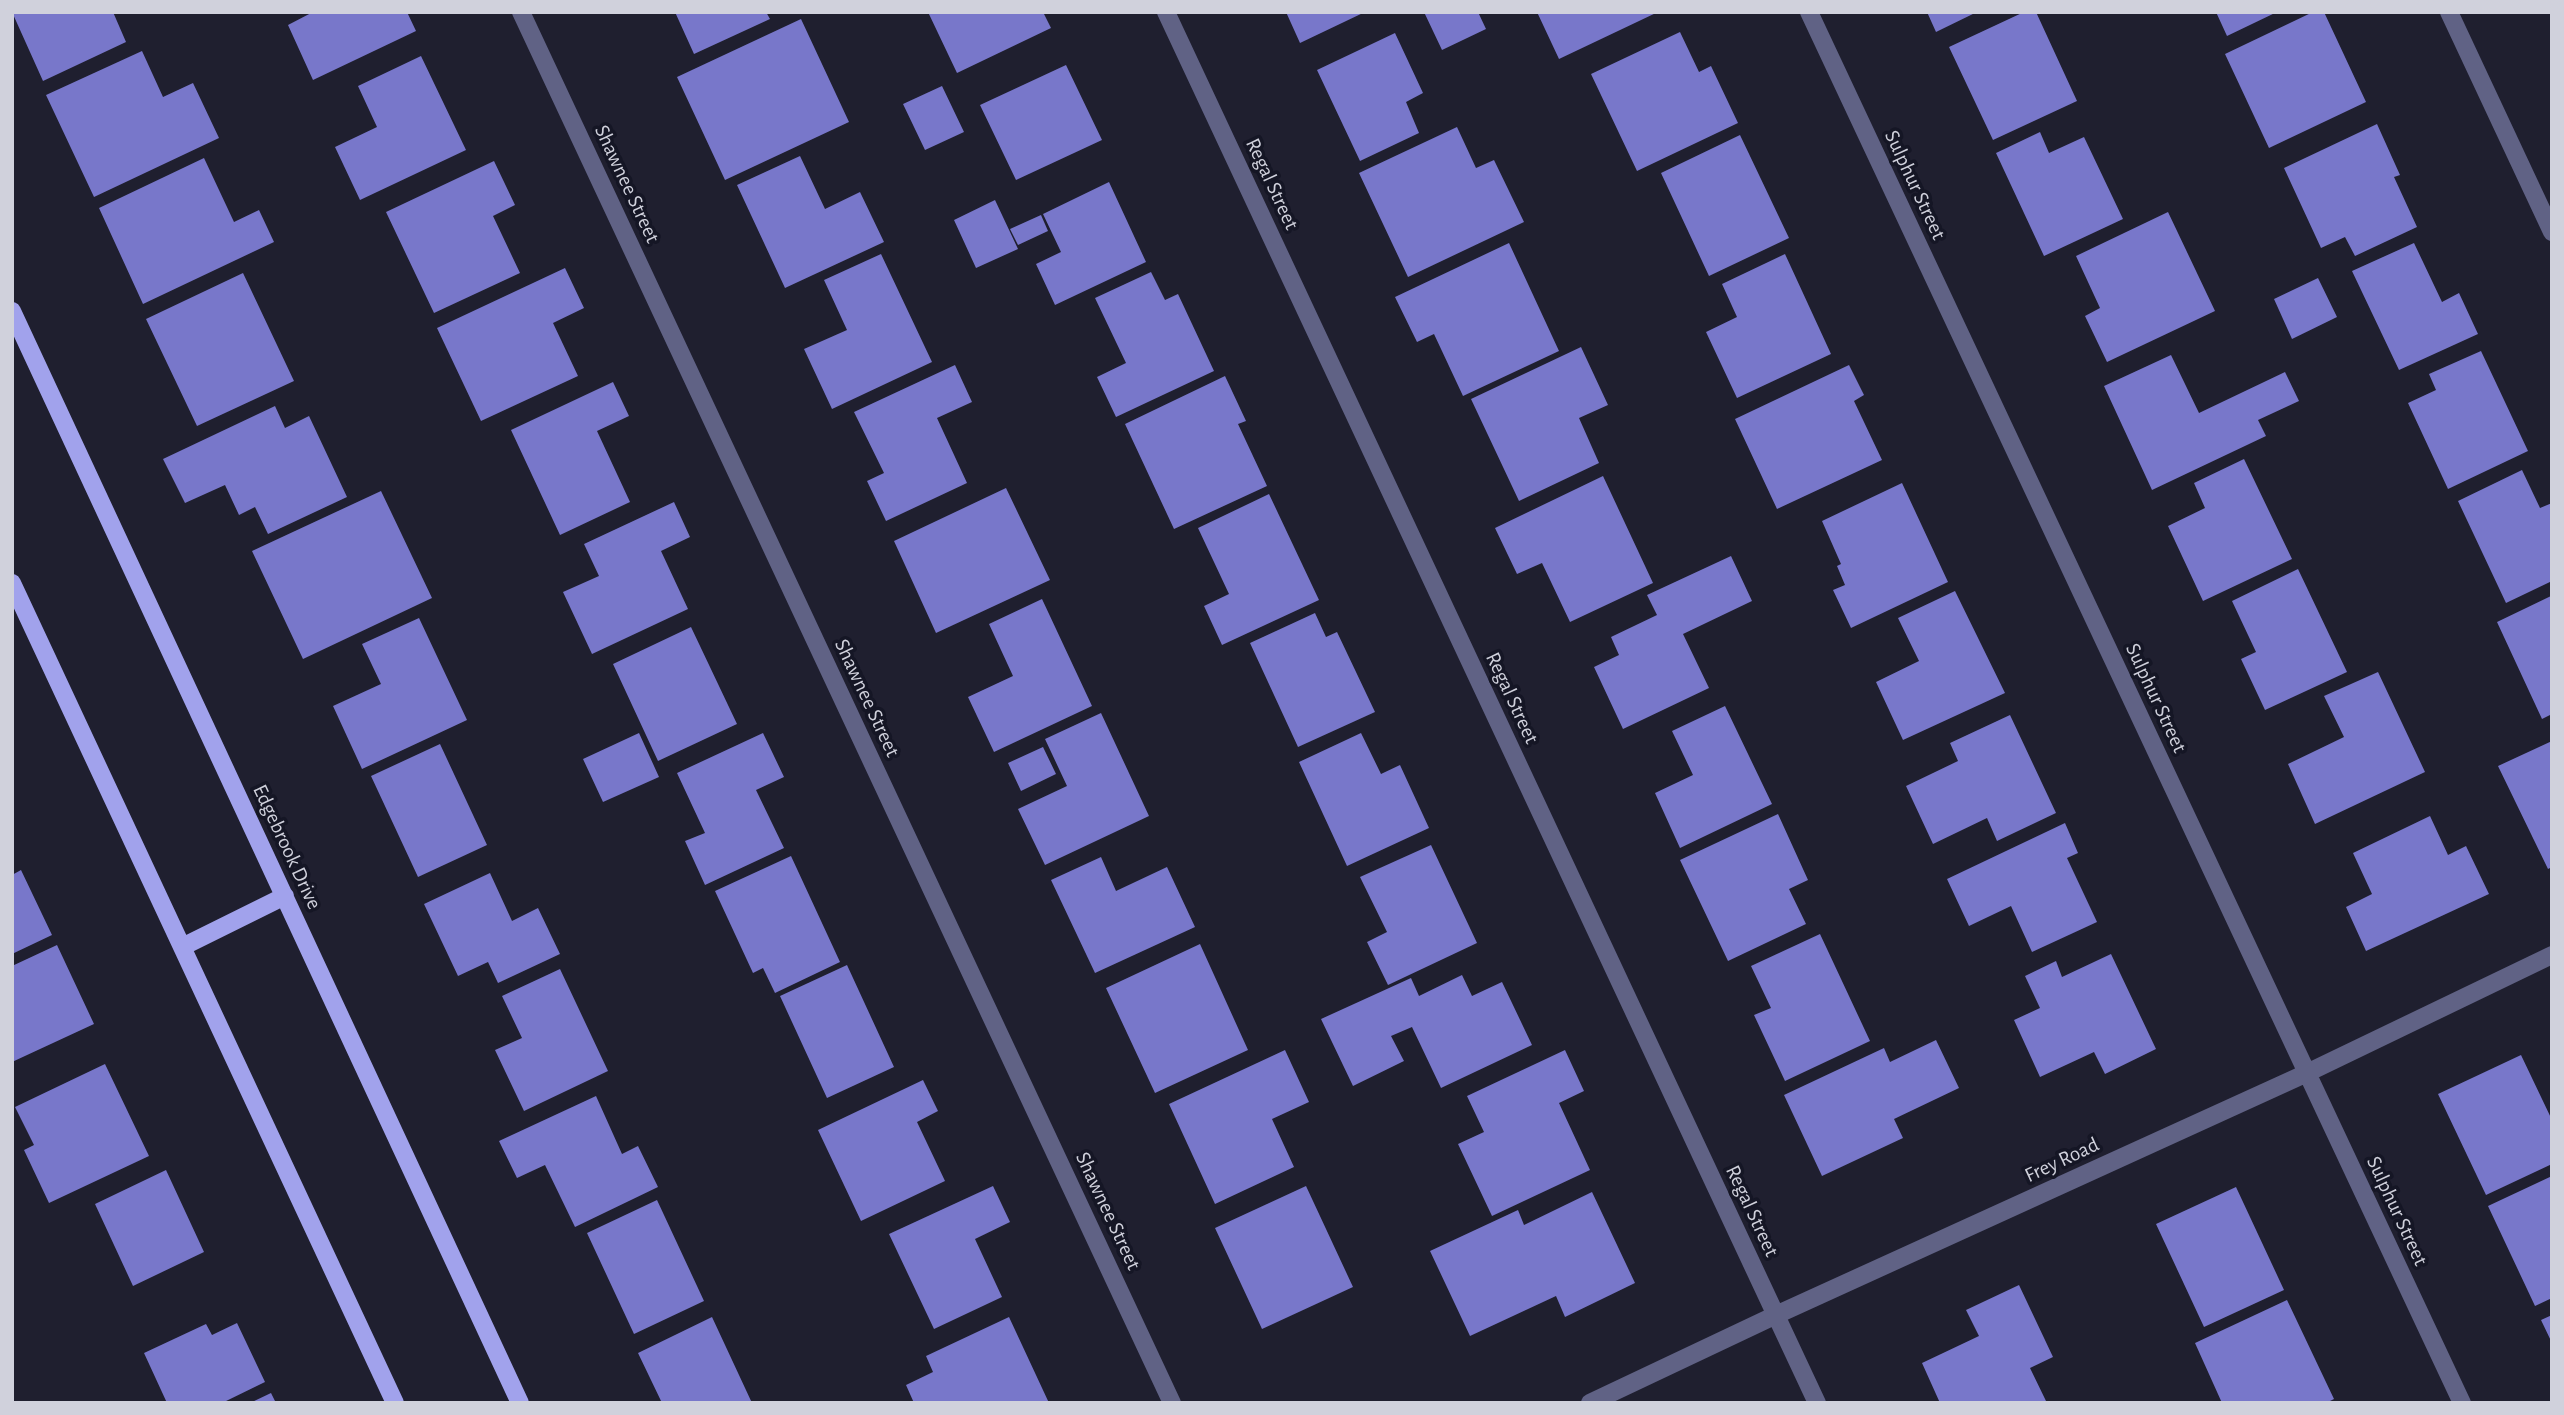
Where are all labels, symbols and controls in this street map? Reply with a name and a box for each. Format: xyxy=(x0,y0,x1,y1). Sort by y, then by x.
street label: Shawnee Street xyxy=(589,121,665,247)
street label: Sulphur Street xyxy=(1879,126,1951,244)
street label: Regal Street xyxy=(1240,134,1304,234)
street label: Shawnee Street xyxy=(829,635,905,761)
street label: Sulphur Street xyxy=(2120,639,2192,757)
street label: Regal Street xyxy=(1480,648,1544,748)
street label: Edgebrook Drive xyxy=(247,780,327,914)
street label: Frey Road xyxy=(2021,1132,2103,1188)
street label: Shawnee Street xyxy=(1070,1148,1146,1274)
street label: Sulphur Street xyxy=(2361,1152,2433,1270)
street label: Regal Street xyxy=(1720,1161,1784,1261)

